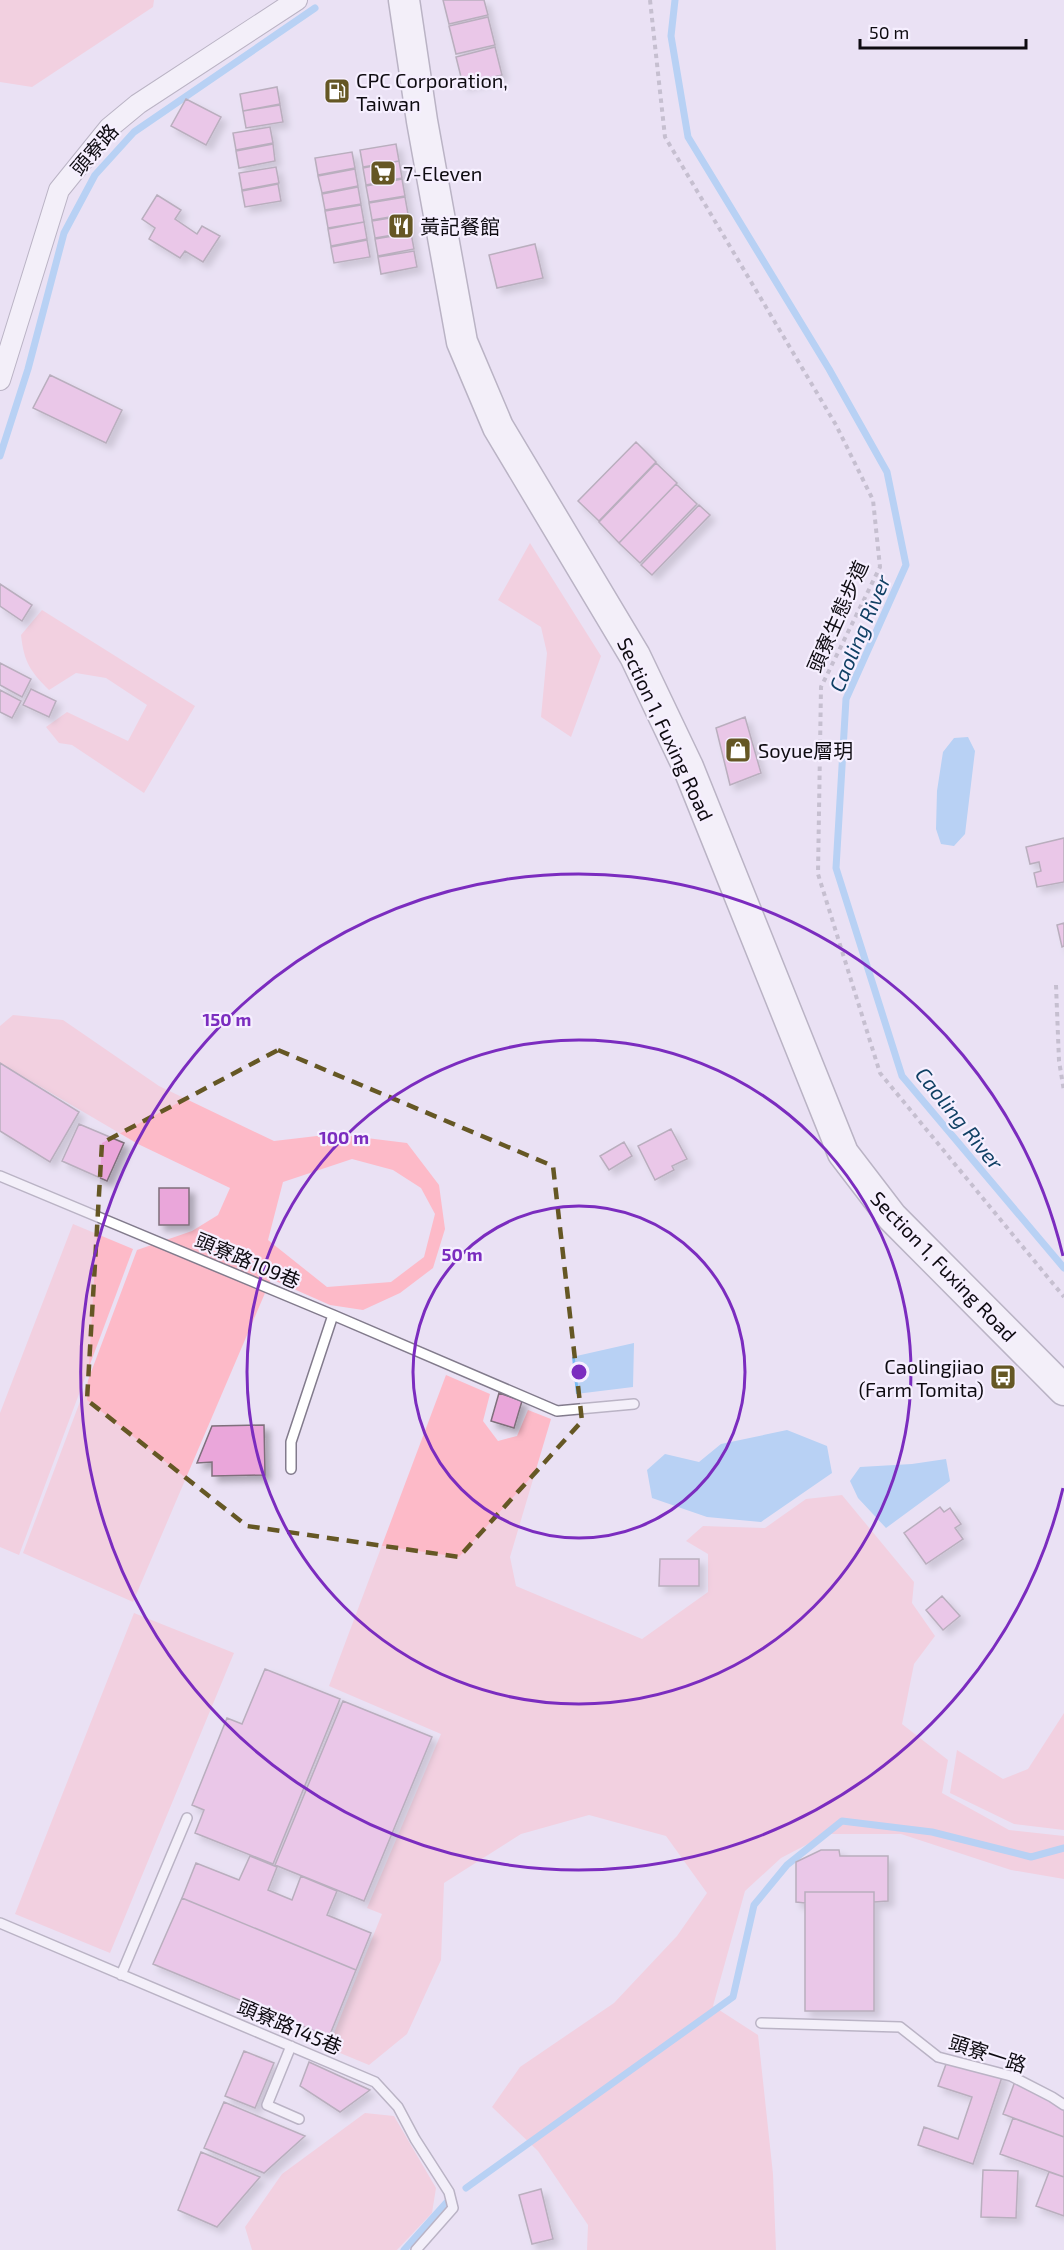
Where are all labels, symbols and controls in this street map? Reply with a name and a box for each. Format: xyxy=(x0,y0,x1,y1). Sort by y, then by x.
scale bar xyxy=(860,12,1026,50)
text: 50 m xyxy=(869,21,909,43)
place label: CPC Corporation, Taiwan xyxy=(356,68,508,115)
fuel station icon: CPC Corporation, Taiwan xyxy=(322,76,352,106)
street label: 頭寮路 xyxy=(65,118,123,180)
supermarket icon: 7-Eleven xyxy=(368,158,398,188)
place label: 7-Eleven xyxy=(403,161,482,185)
restaurant icon: 黃記餐館 xyxy=(386,211,416,241)
place label: 黃記餐館 xyxy=(420,214,500,238)
street label: 頭寮生態步道 xyxy=(802,556,872,676)
water label: Caoling River xyxy=(823,570,895,695)
street label: Section 1, Fuxing Road xyxy=(613,634,719,824)
shop icon: Soyue層玥 xyxy=(723,735,753,765)
place label: Soyue層玥 xyxy=(758,738,853,762)
text: 150 m xyxy=(203,1008,251,1030)
water label: Caoling River xyxy=(911,1062,1009,1175)
text: 100 m xyxy=(319,1126,369,1148)
street label: Section 1, Fuxing Road xyxy=(866,1186,1022,1346)
street label: 頭寮路109巷 xyxy=(192,1227,304,1293)
text: 50 m xyxy=(441,1243,483,1265)
place label: Caolingjiao (Farm Tomita) xyxy=(859,1354,984,1401)
centre of rings xyxy=(569,1362,589,1382)
bus stop icon: Caolingjiao (Farm Tomita) xyxy=(988,1362,1018,1392)
street label: 頭寮路145巷 xyxy=(234,1993,346,2059)
street label: 頭寮一路 xyxy=(946,2029,1030,2077)

